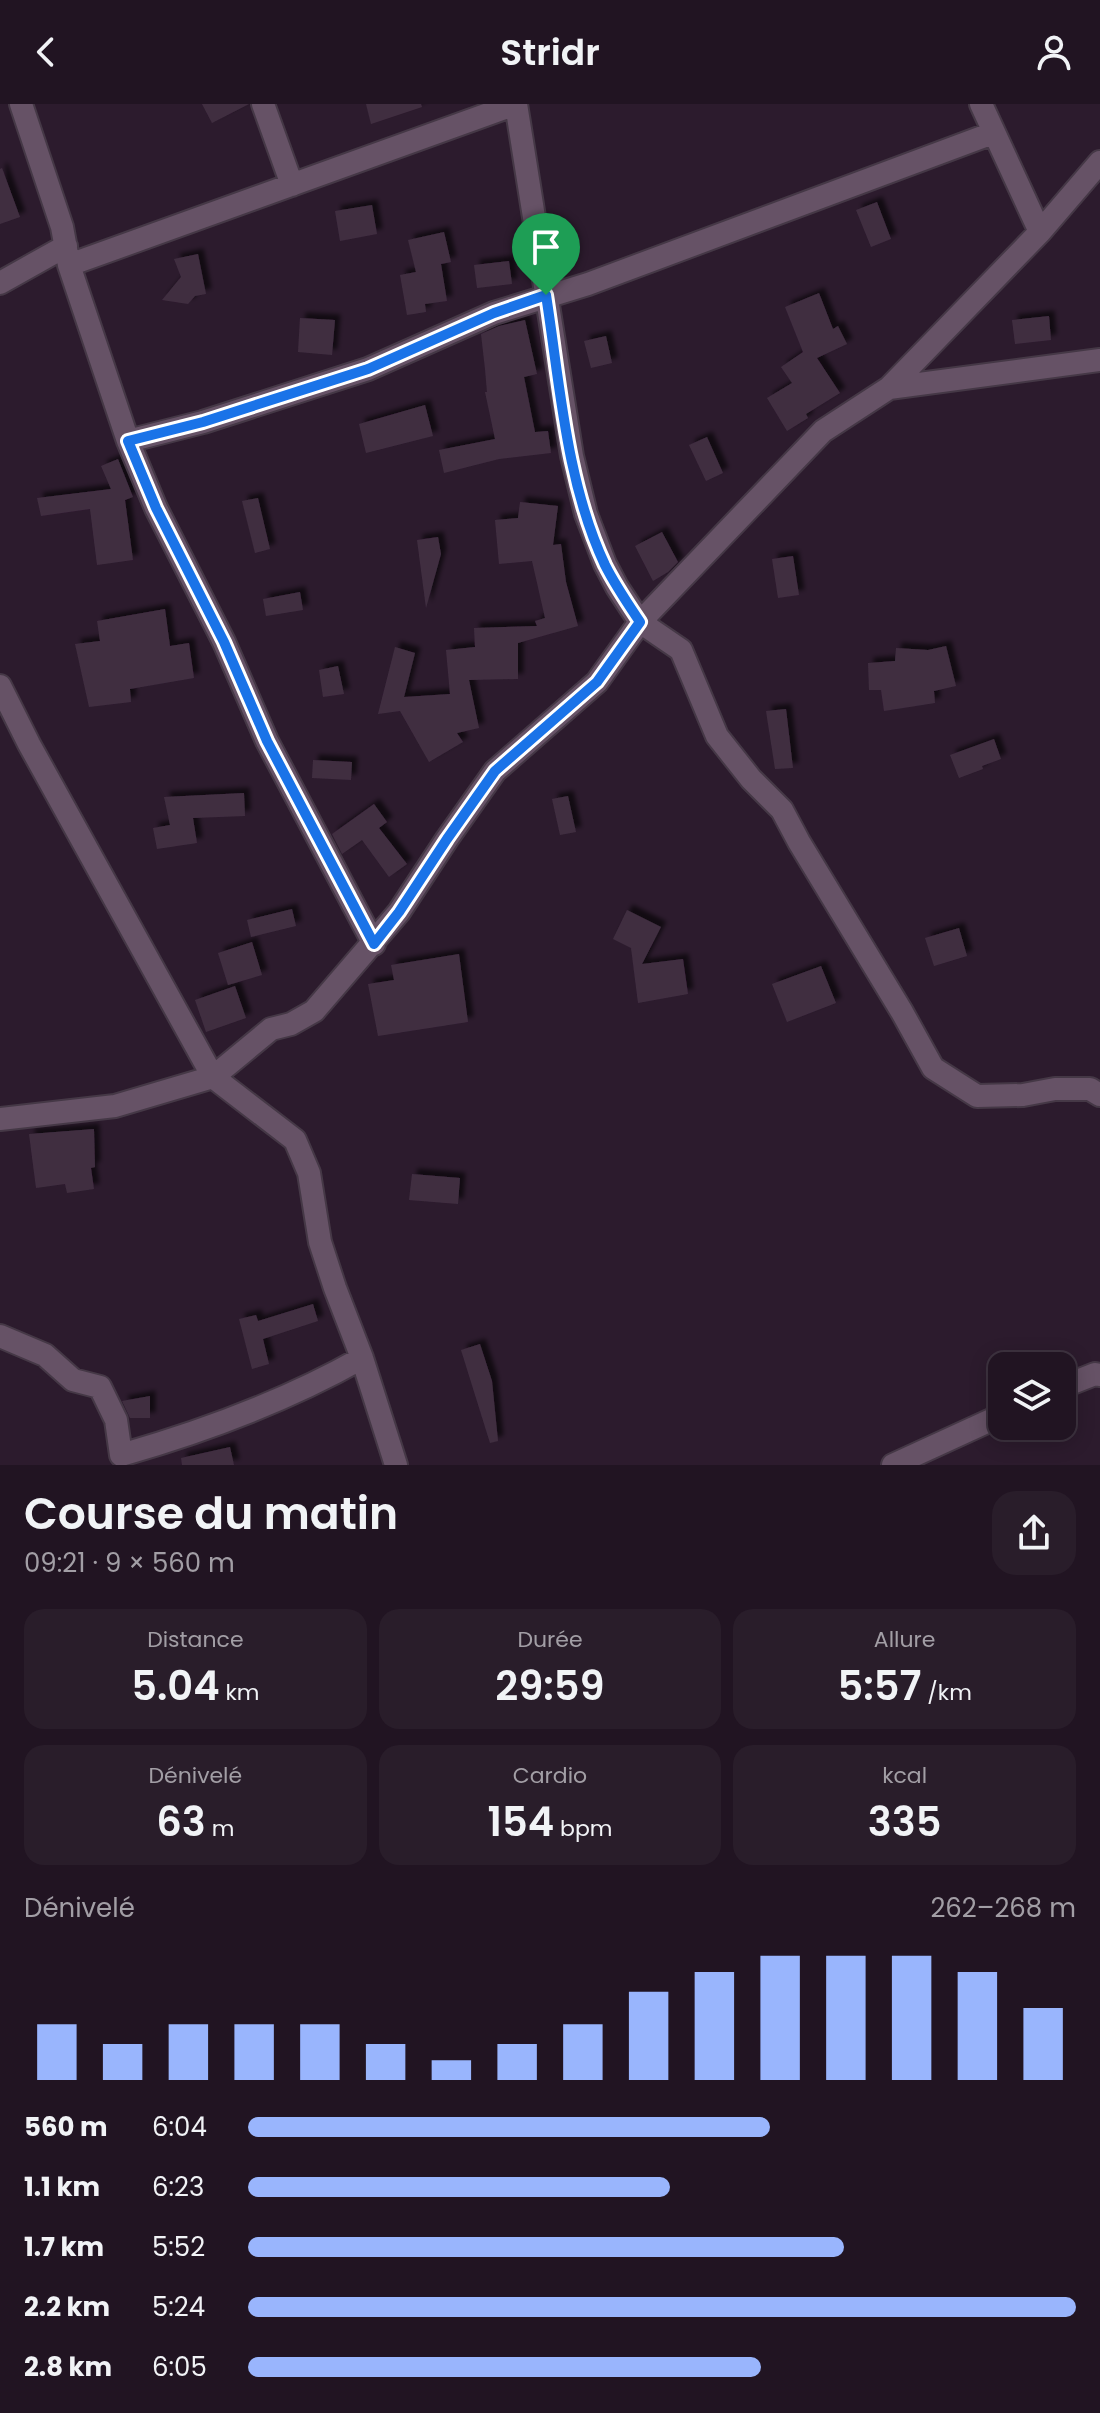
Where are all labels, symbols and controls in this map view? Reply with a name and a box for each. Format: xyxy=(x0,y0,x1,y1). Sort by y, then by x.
text: Stridr xyxy=(500,27,600,78)
icon: back xyxy=(24,30,68,74)
icon: person xyxy=(1032,30,1076,74)
pin xyxy=(512,213,580,295)
icon: arrive xyxy=(524,225,568,269)
map controls xyxy=(988,1352,1076,1440)
button: layers xyxy=(988,1352,1076,1440)
text: Course du matin xyxy=(24,1483,398,1544)
button: share xyxy=(992,1491,1076,1575)
text: 09:21 · 9 × 560 m xyxy=(24,1545,235,1581)
text: Distance xyxy=(147,1624,244,1655)
text: Durée xyxy=(517,1624,583,1655)
text: Allure xyxy=(874,1624,935,1655)
text: 5.04 xyxy=(131,1658,220,1714)
text: 29:59 xyxy=(495,1658,605,1714)
text: 5:57 xyxy=(838,1658,921,1714)
text: km xyxy=(220,1677,259,1708)
text: /km xyxy=(921,1677,972,1708)
text: Dénivelé xyxy=(148,1760,242,1791)
text: Cardio xyxy=(513,1760,587,1791)
text: kcal xyxy=(882,1760,927,1791)
text: 63 xyxy=(156,1794,206,1850)
text: 154 xyxy=(488,1794,554,1850)
text: 335 xyxy=(868,1794,942,1850)
text: m xyxy=(206,1813,234,1844)
text: bpm xyxy=(554,1813,612,1844)
text: Dénivelé xyxy=(24,1890,135,1926)
text: 262–268 m xyxy=(930,1890,1076,1926)
text: 560 m xyxy=(24,2109,107,2145)
text: 6:04 xyxy=(152,2109,207,2145)
text: 1.1 km xyxy=(24,2169,100,2205)
text: 6:23 xyxy=(152,2169,204,2205)
text: 1.7 km xyxy=(24,2229,104,2265)
text: 5:52 xyxy=(152,2229,205,2265)
text: 2.2 km xyxy=(24,2289,110,2325)
text: 5:24 xyxy=(152,2289,205,2325)
text: 2.8 km xyxy=(24,2349,112,2385)
text: 6:05 xyxy=(152,2349,207,2385)

